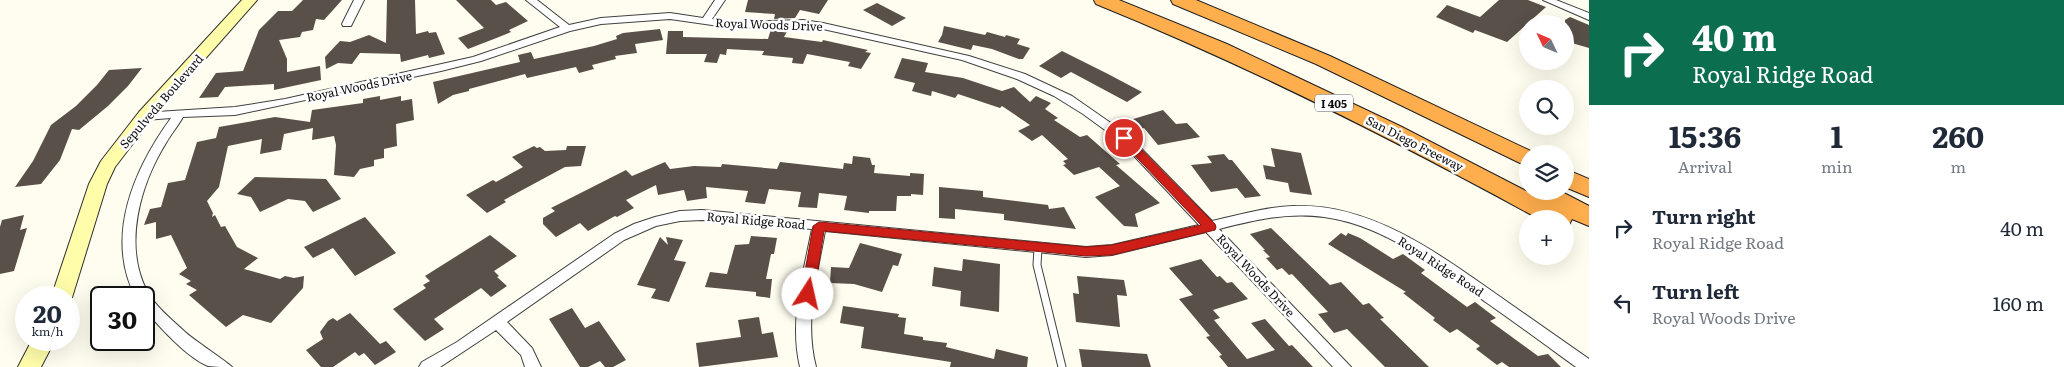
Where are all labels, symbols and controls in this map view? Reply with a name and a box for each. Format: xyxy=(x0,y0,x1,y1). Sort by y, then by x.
text: 40 m xyxy=(1692,10,1777,62)
street label: Royal Woods Drive xyxy=(715,13,823,35)
north arrow xyxy=(1519,15,1574,70)
map controls xyxy=(1519,15,1574,265)
icon: right xyxy=(1609,20,1674,85)
street label: Sepulveda Boulevard xyxy=(115,49,207,152)
text: Royal Ridge Road xyxy=(1692,57,1874,90)
street label: Royal Woods Drive xyxy=(305,66,413,106)
button: search xyxy=(1519,80,1574,135)
road number: I 405 xyxy=(1315,95,1353,112)
street label: San Diego Freeway xyxy=(1363,111,1467,175)
text: 15:36 xyxy=(1669,113,1741,157)
text: 1 xyxy=(1831,113,1843,157)
text: 260 xyxy=(1932,113,1984,157)
pin xyxy=(1103,117,1145,159)
icon: arrive xyxy=(1110,124,1138,152)
button: layers xyxy=(1519,145,1574,200)
text: Arrival xyxy=(1678,154,1732,178)
text: min xyxy=(1821,154,1852,178)
text: m xyxy=(1950,154,1966,178)
text: Turn right xyxy=(1652,202,1756,230)
street label: Royal Ridge Road xyxy=(706,207,807,233)
button: + xyxy=(1519,210,1574,265)
icon: right xyxy=(1609,214,1637,242)
text: 40 m xyxy=(2000,214,2044,242)
street label: Royal Woods Drive xyxy=(1213,230,1299,320)
text: Royal Ridge Road xyxy=(1652,230,1784,254)
street label: Royal Ridge Road xyxy=(1395,231,1488,301)
position arrow xyxy=(781,267,833,319)
text: Turn left xyxy=(1652,277,1739,305)
speed limit sign: 30 xyxy=(90,286,155,351)
icon: left xyxy=(1609,289,1637,317)
text: 160 m xyxy=(1993,289,2044,317)
text: 20 xyxy=(33,294,62,331)
text: Royal Woods Drive xyxy=(1652,305,1795,329)
text: km/h xyxy=(32,322,63,340)

